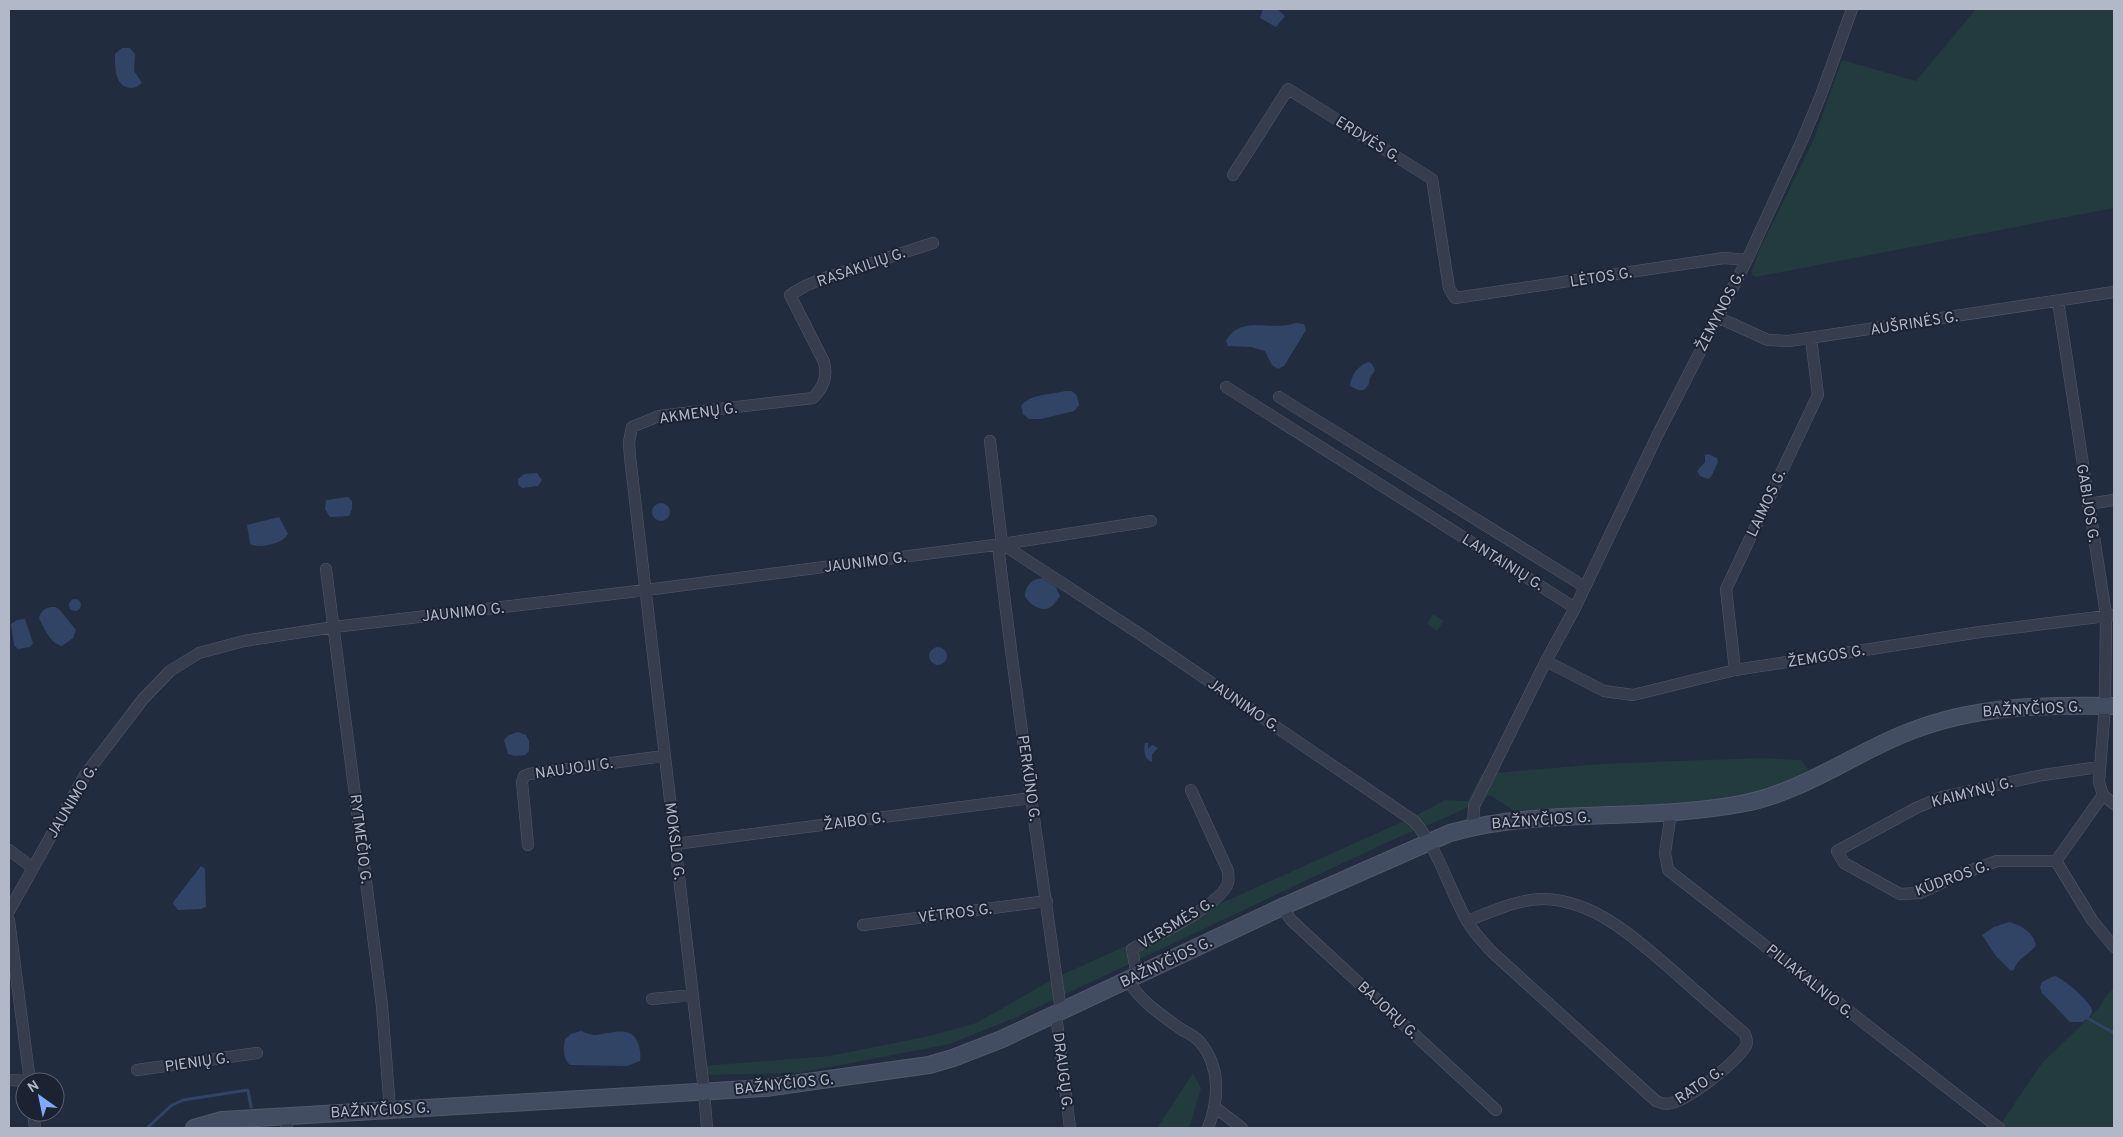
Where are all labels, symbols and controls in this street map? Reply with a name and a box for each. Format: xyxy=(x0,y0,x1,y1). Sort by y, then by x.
street label: ERDVĖS G. xyxy=(1331,112,1404,168)
street label: RASAKILIŲ G. xyxy=(815,244,908,292)
street label: LĖTOS G. xyxy=(1569,263,1634,293)
street label: ŽEMYNOS G. xyxy=(1692,268,1750,355)
street label: AUŠRINĖS G. xyxy=(1869,306,1960,341)
street label: AKMENŲ G. xyxy=(658,400,739,429)
street label: GABIJOS G. xyxy=(2071,463,2102,544)
street label: LAIMOS G. xyxy=(1744,467,1791,540)
street label: LANTAINIŲ G. xyxy=(1458,531,1546,596)
street label: JAUNIMO G. xyxy=(823,549,907,578)
street label: JAUNIMO G. xyxy=(421,600,505,627)
street label: ŽEMGOS G. xyxy=(1786,641,1866,673)
street label: JAUNIMO G. xyxy=(1204,675,1283,737)
street label: BAŽNYČIOS G. xyxy=(1982,696,2082,723)
street label: PERKŪNO G. xyxy=(1012,734,1043,823)
street label: NAUJOJI G. xyxy=(534,755,614,784)
street label: JAUNIMO G. xyxy=(44,762,103,842)
street label: KAIMYNŲ G. xyxy=(1930,774,2015,813)
street label: RYTMEČIO G. xyxy=(345,793,376,885)
street label: MOKSLO G. xyxy=(659,801,688,881)
street label: BAŽNYČIOS G. xyxy=(1491,807,1591,834)
street label: ŽAIBO G. xyxy=(822,808,886,836)
street label: KŪDROS G. xyxy=(1913,857,1992,902)
street label: VERSMĖS G. xyxy=(1135,894,1218,954)
street label: VĖTROS G. xyxy=(917,900,993,928)
street label: BAŽNYČIOS G. xyxy=(1117,932,1216,993)
street label: PILIAKALNIO G. xyxy=(1762,941,1857,1023)
street label: BAJORŲ G. xyxy=(1353,978,1421,1044)
street label: DRAUGŲ G. xyxy=(1047,1032,1076,1111)
street label: PIENIŲ G. xyxy=(164,1050,231,1077)
street label: RATO G. xyxy=(1672,1063,1728,1109)
street label: BAŽNYČIOS G. xyxy=(734,1069,835,1100)
north arrow xyxy=(15,1072,65,1122)
text: N xyxy=(25,1077,43,1097)
street label: BAŽNYČIOS G. xyxy=(330,1097,430,1124)

